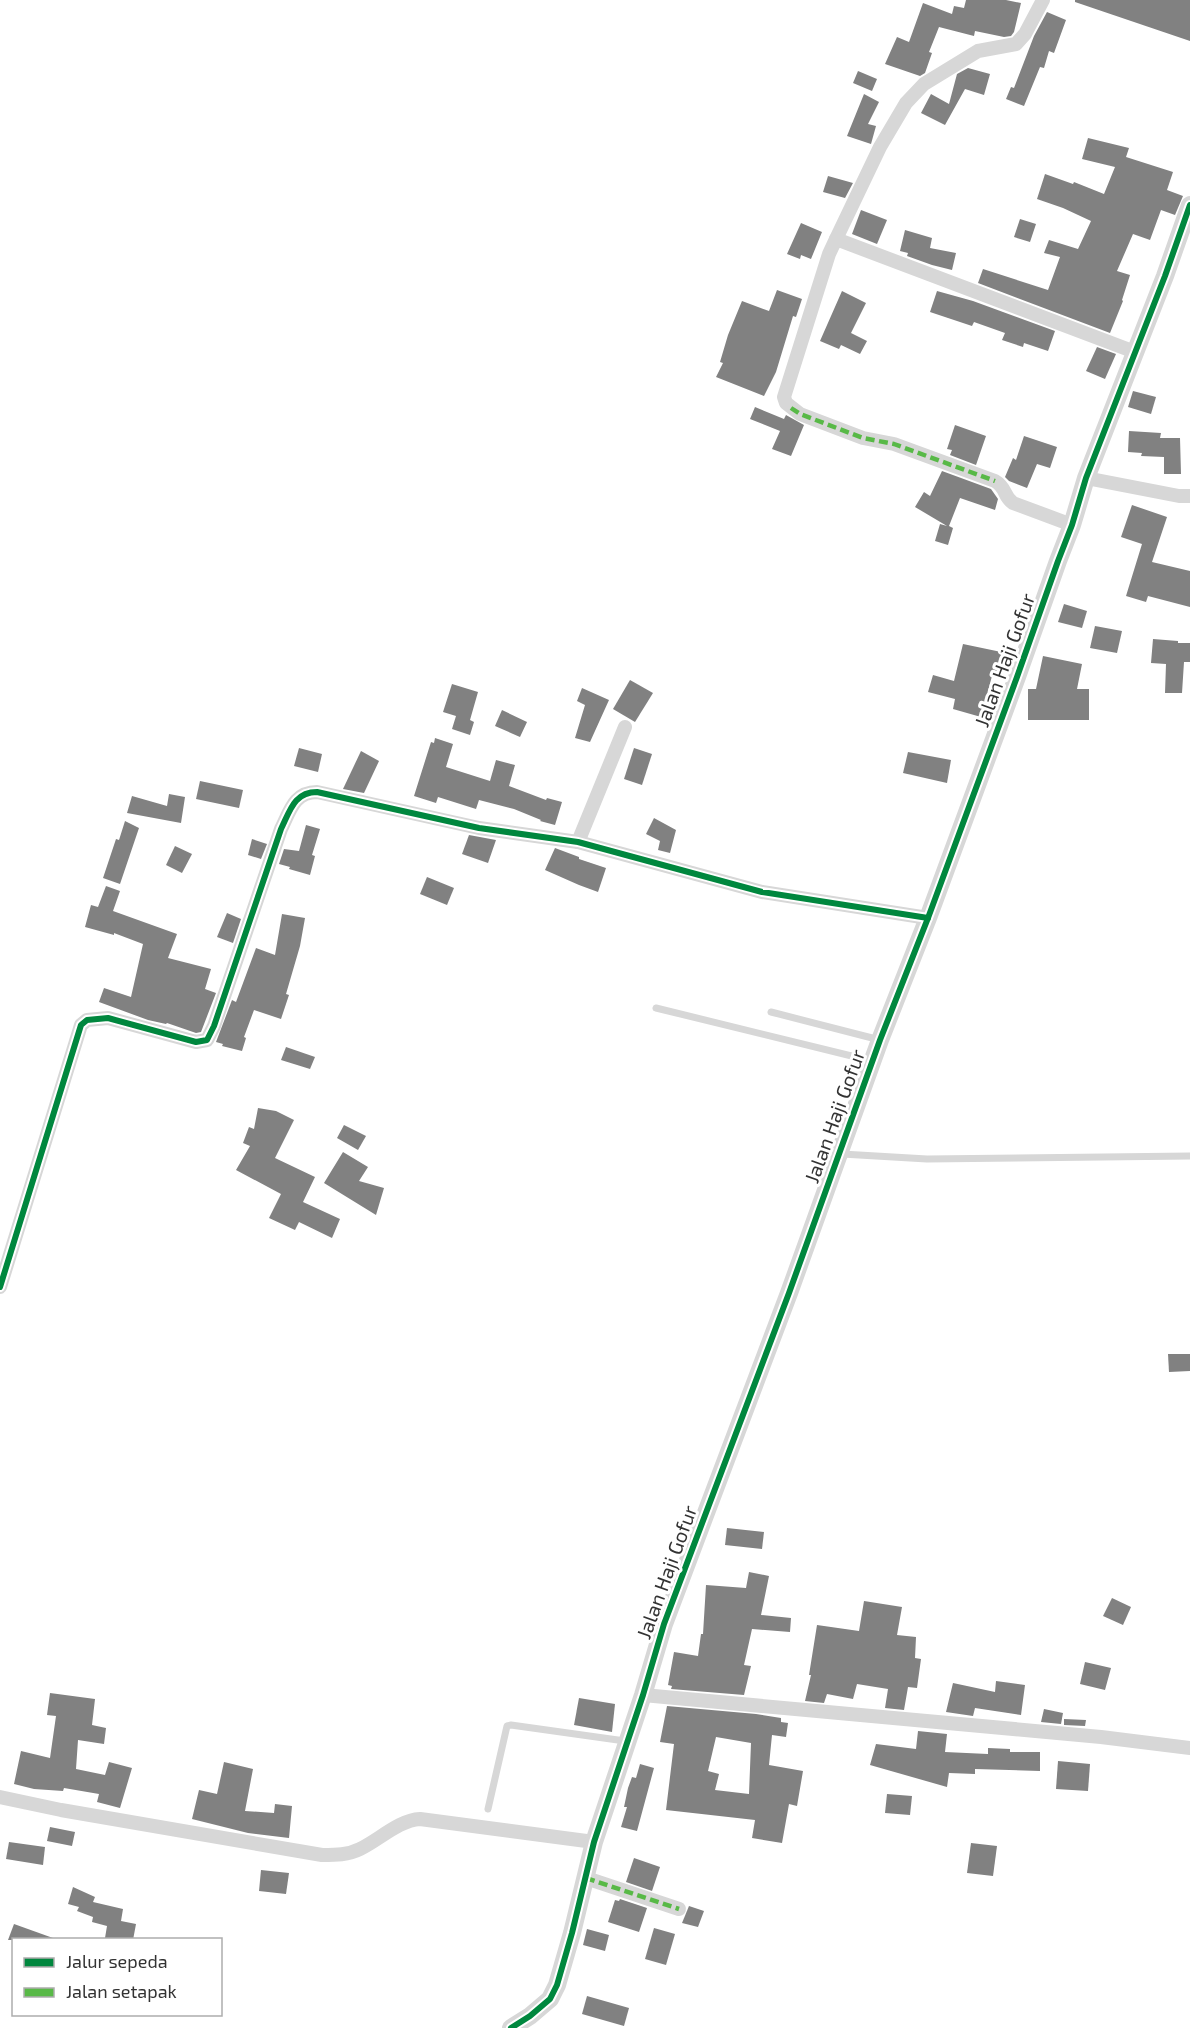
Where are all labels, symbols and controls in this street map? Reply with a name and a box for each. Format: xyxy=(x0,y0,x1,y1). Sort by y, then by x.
street label: Jalan Haji Gofur xyxy=(969,590,1039,730)
street label: Jalan Haji Gofur xyxy=(799,1046,869,1186)
street label: Jalan Haji Gofur xyxy=(631,1502,701,1642)
legend xyxy=(12,1938,222,2016)
text: Jalur sepeda xyxy=(66,1950,168,1972)
text: Jalan setapak xyxy=(66,1980,177,2002)

